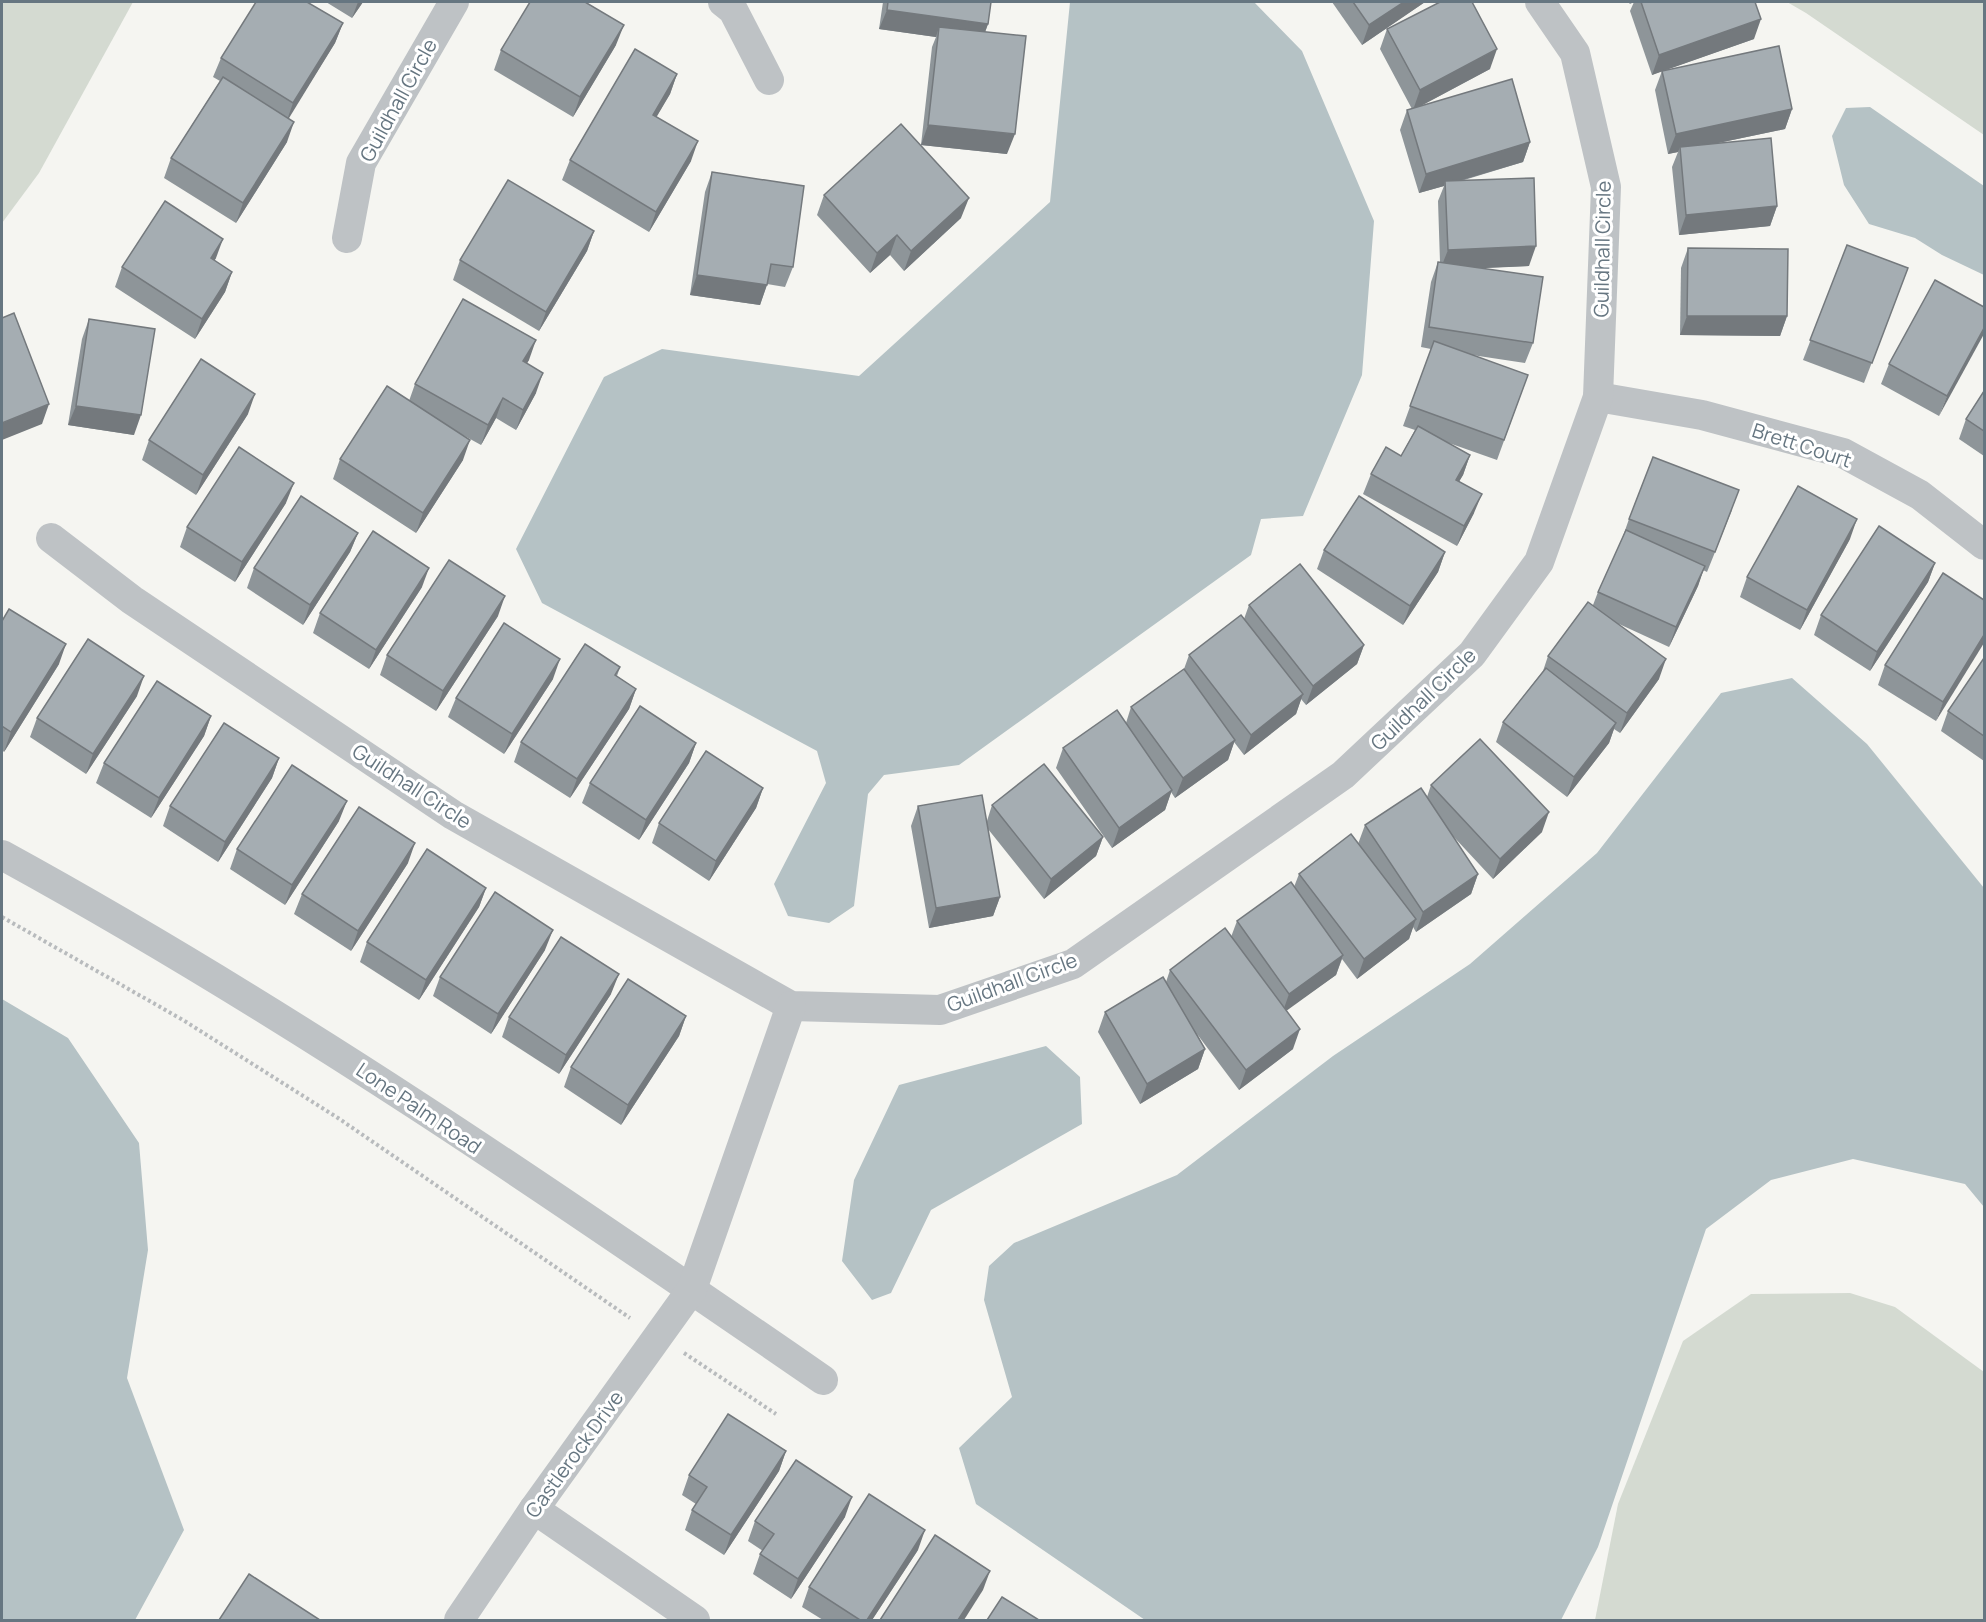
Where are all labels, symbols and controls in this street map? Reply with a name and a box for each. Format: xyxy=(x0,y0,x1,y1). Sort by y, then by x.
street label: Guildhall Circle xyxy=(353,34,443,166)
street label: Guildhall Circle xyxy=(1587,180,1617,318)
street label: Brett Court xyxy=(1749,416,1855,474)
street label: Guildhall Circle xyxy=(1364,642,1482,756)
street label: Guildhall Circle xyxy=(347,737,477,835)
street label: Guildhall Circle xyxy=(943,946,1081,1018)
street label: Lone Palm Road xyxy=(351,1056,487,1160)
street label: Castlerock Drive xyxy=(519,1385,629,1523)

